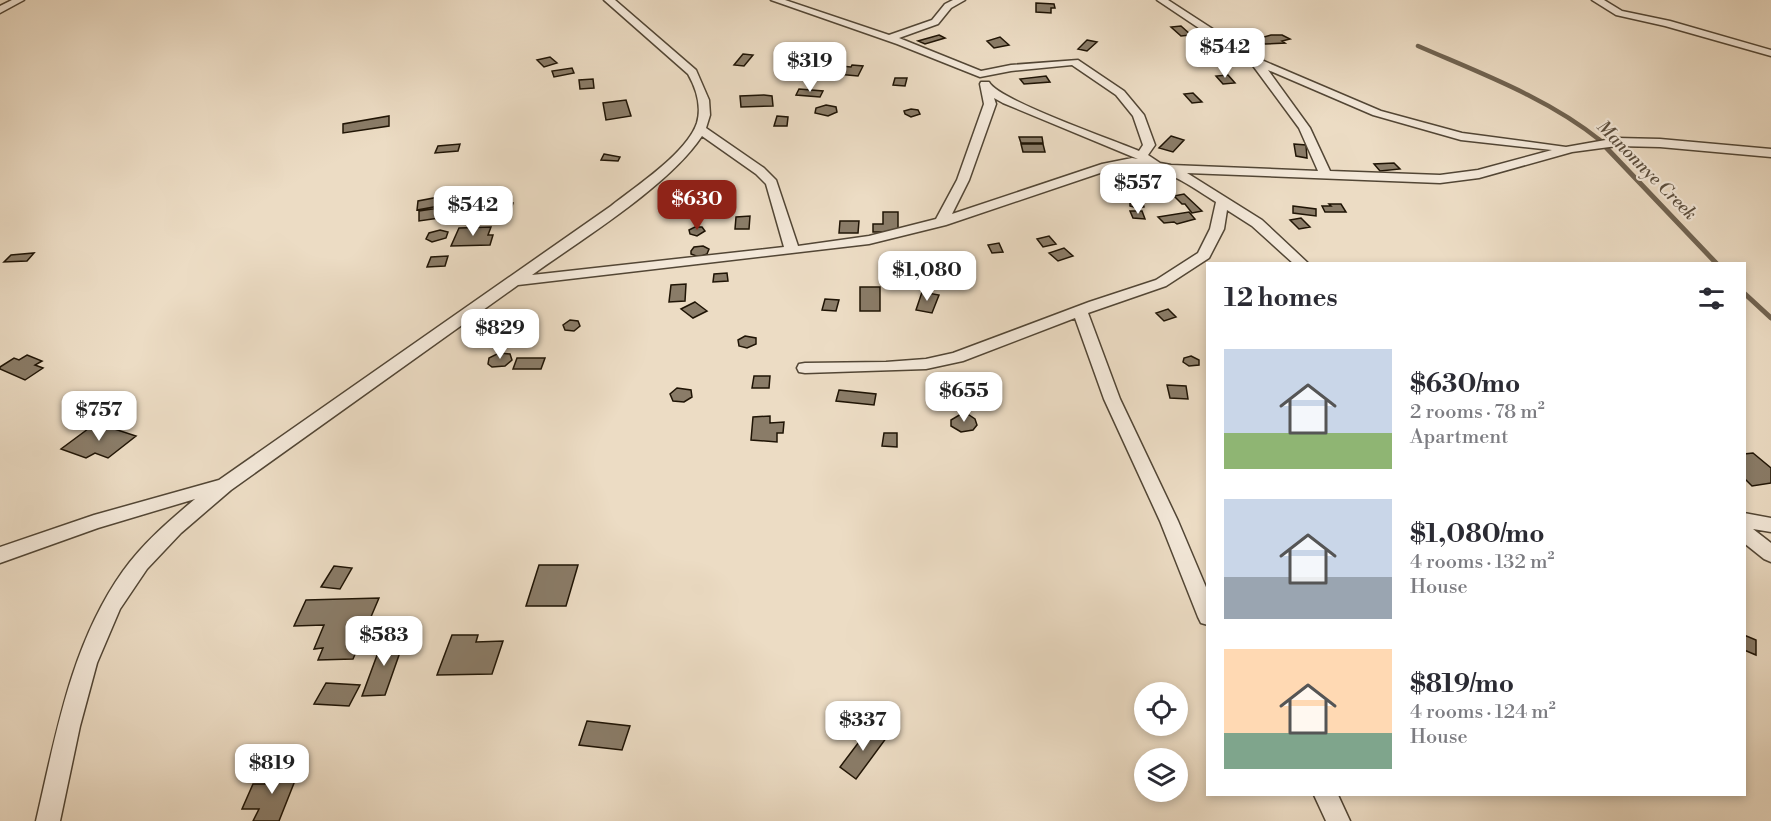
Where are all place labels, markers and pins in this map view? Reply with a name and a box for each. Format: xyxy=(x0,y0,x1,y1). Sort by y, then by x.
pin: $542 xyxy=(1189,28,1261,79)
pin: $319 xyxy=(774,42,846,93)
pin: $557 xyxy=(1102,164,1174,215)
pin: $630 xyxy=(661,180,733,231)
pin: $542 xyxy=(437,186,509,237)
pin: $1,080 xyxy=(878,251,976,302)
pin: $829 xyxy=(464,309,536,360)
pin: $655 xyxy=(928,372,1000,423)
pin: $757 xyxy=(63,391,135,442)
pin: $583 xyxy=(348,616,420,667)
pin: $337 xyxy=(827,701,899,752)
pin: $819 xyxy=(236,744,308,795)

